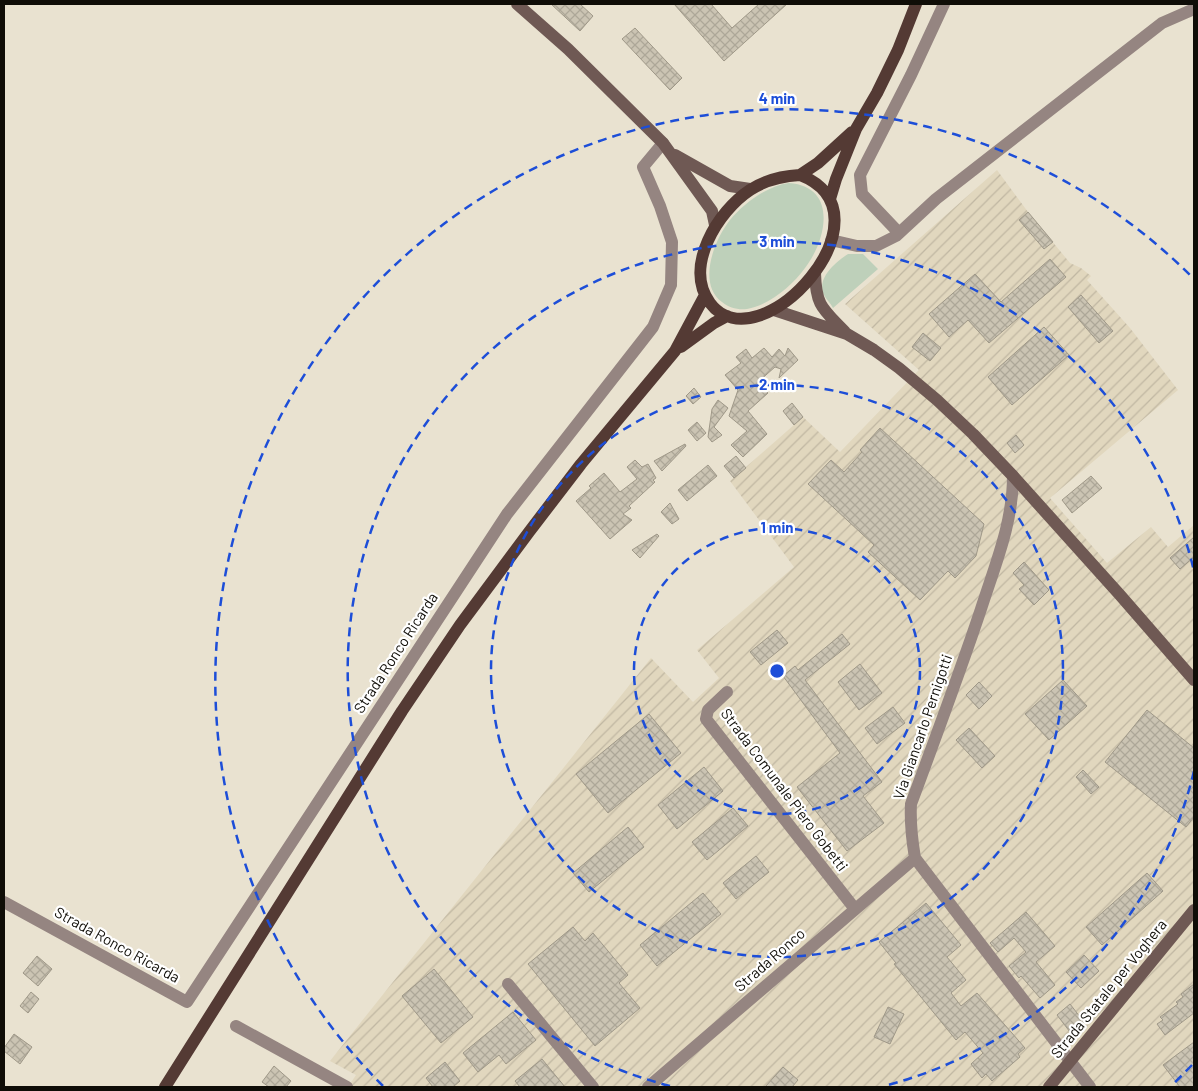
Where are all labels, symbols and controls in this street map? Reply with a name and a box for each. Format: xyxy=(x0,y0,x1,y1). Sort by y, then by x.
text: 4 min xyxy=(759,89,795,107)
text: 3 min xyxy=(759,232,795,250)
text: 2 min xyxy=(759,375,795,393)
text: 1 min xyxy=(761,518,793,536)
street label: Strada Ronco Ricarda xyxy=(349,589,441,716)
street label: Via Giancarlo Pernigotti xyxy=(889,652,955,802)
centre of rings xyxy=(768,662,786,680)
street label: Strada Comunale Piero Gobetti xyxy=(718,704,852,874)
street label: Strada Ronco Ricarda xyxy=(52,902,183,986)
street label: Strada Statale per Voghera xyxy=(1047,915,1170,1061)
street label: Strada Ronco xyxy=(730,924,808,995)

